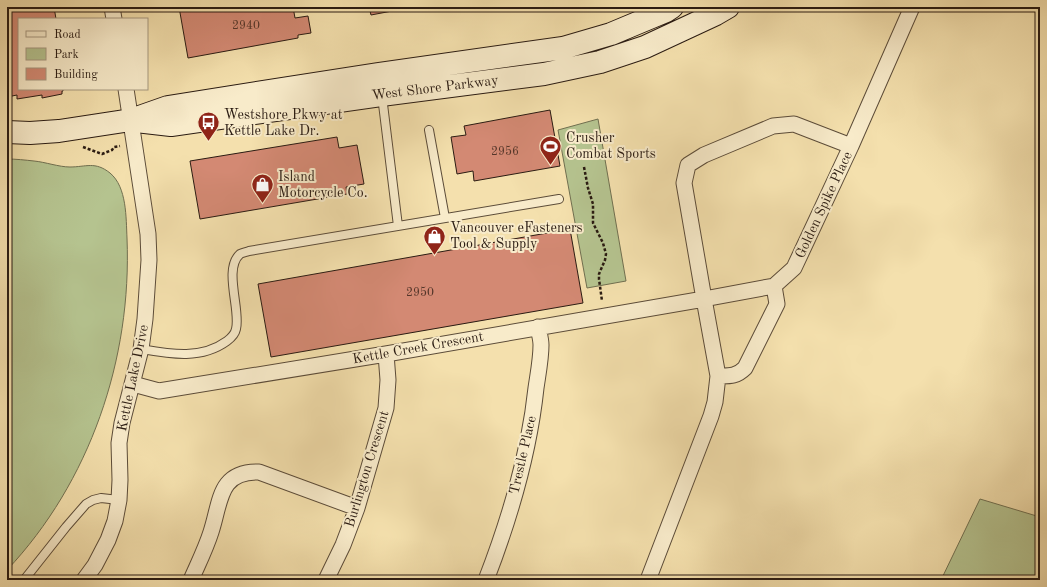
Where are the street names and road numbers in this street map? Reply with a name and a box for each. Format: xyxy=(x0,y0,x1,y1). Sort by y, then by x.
street label: West Shore Parkway xyxy=(371,73,500,103)
street label: Golden Spike Place xyxy=(793,149,855,261)
street label: Kettle Lake Drive xyxy=(115,323,151,433)
street label: Kettle Creek Crescent xyxy=(351,330,485,366)
street label: Burlington Crescent xyxy=(343,409,391,529)
street label: Trestle Place xyxy=(507,414,539,496)

